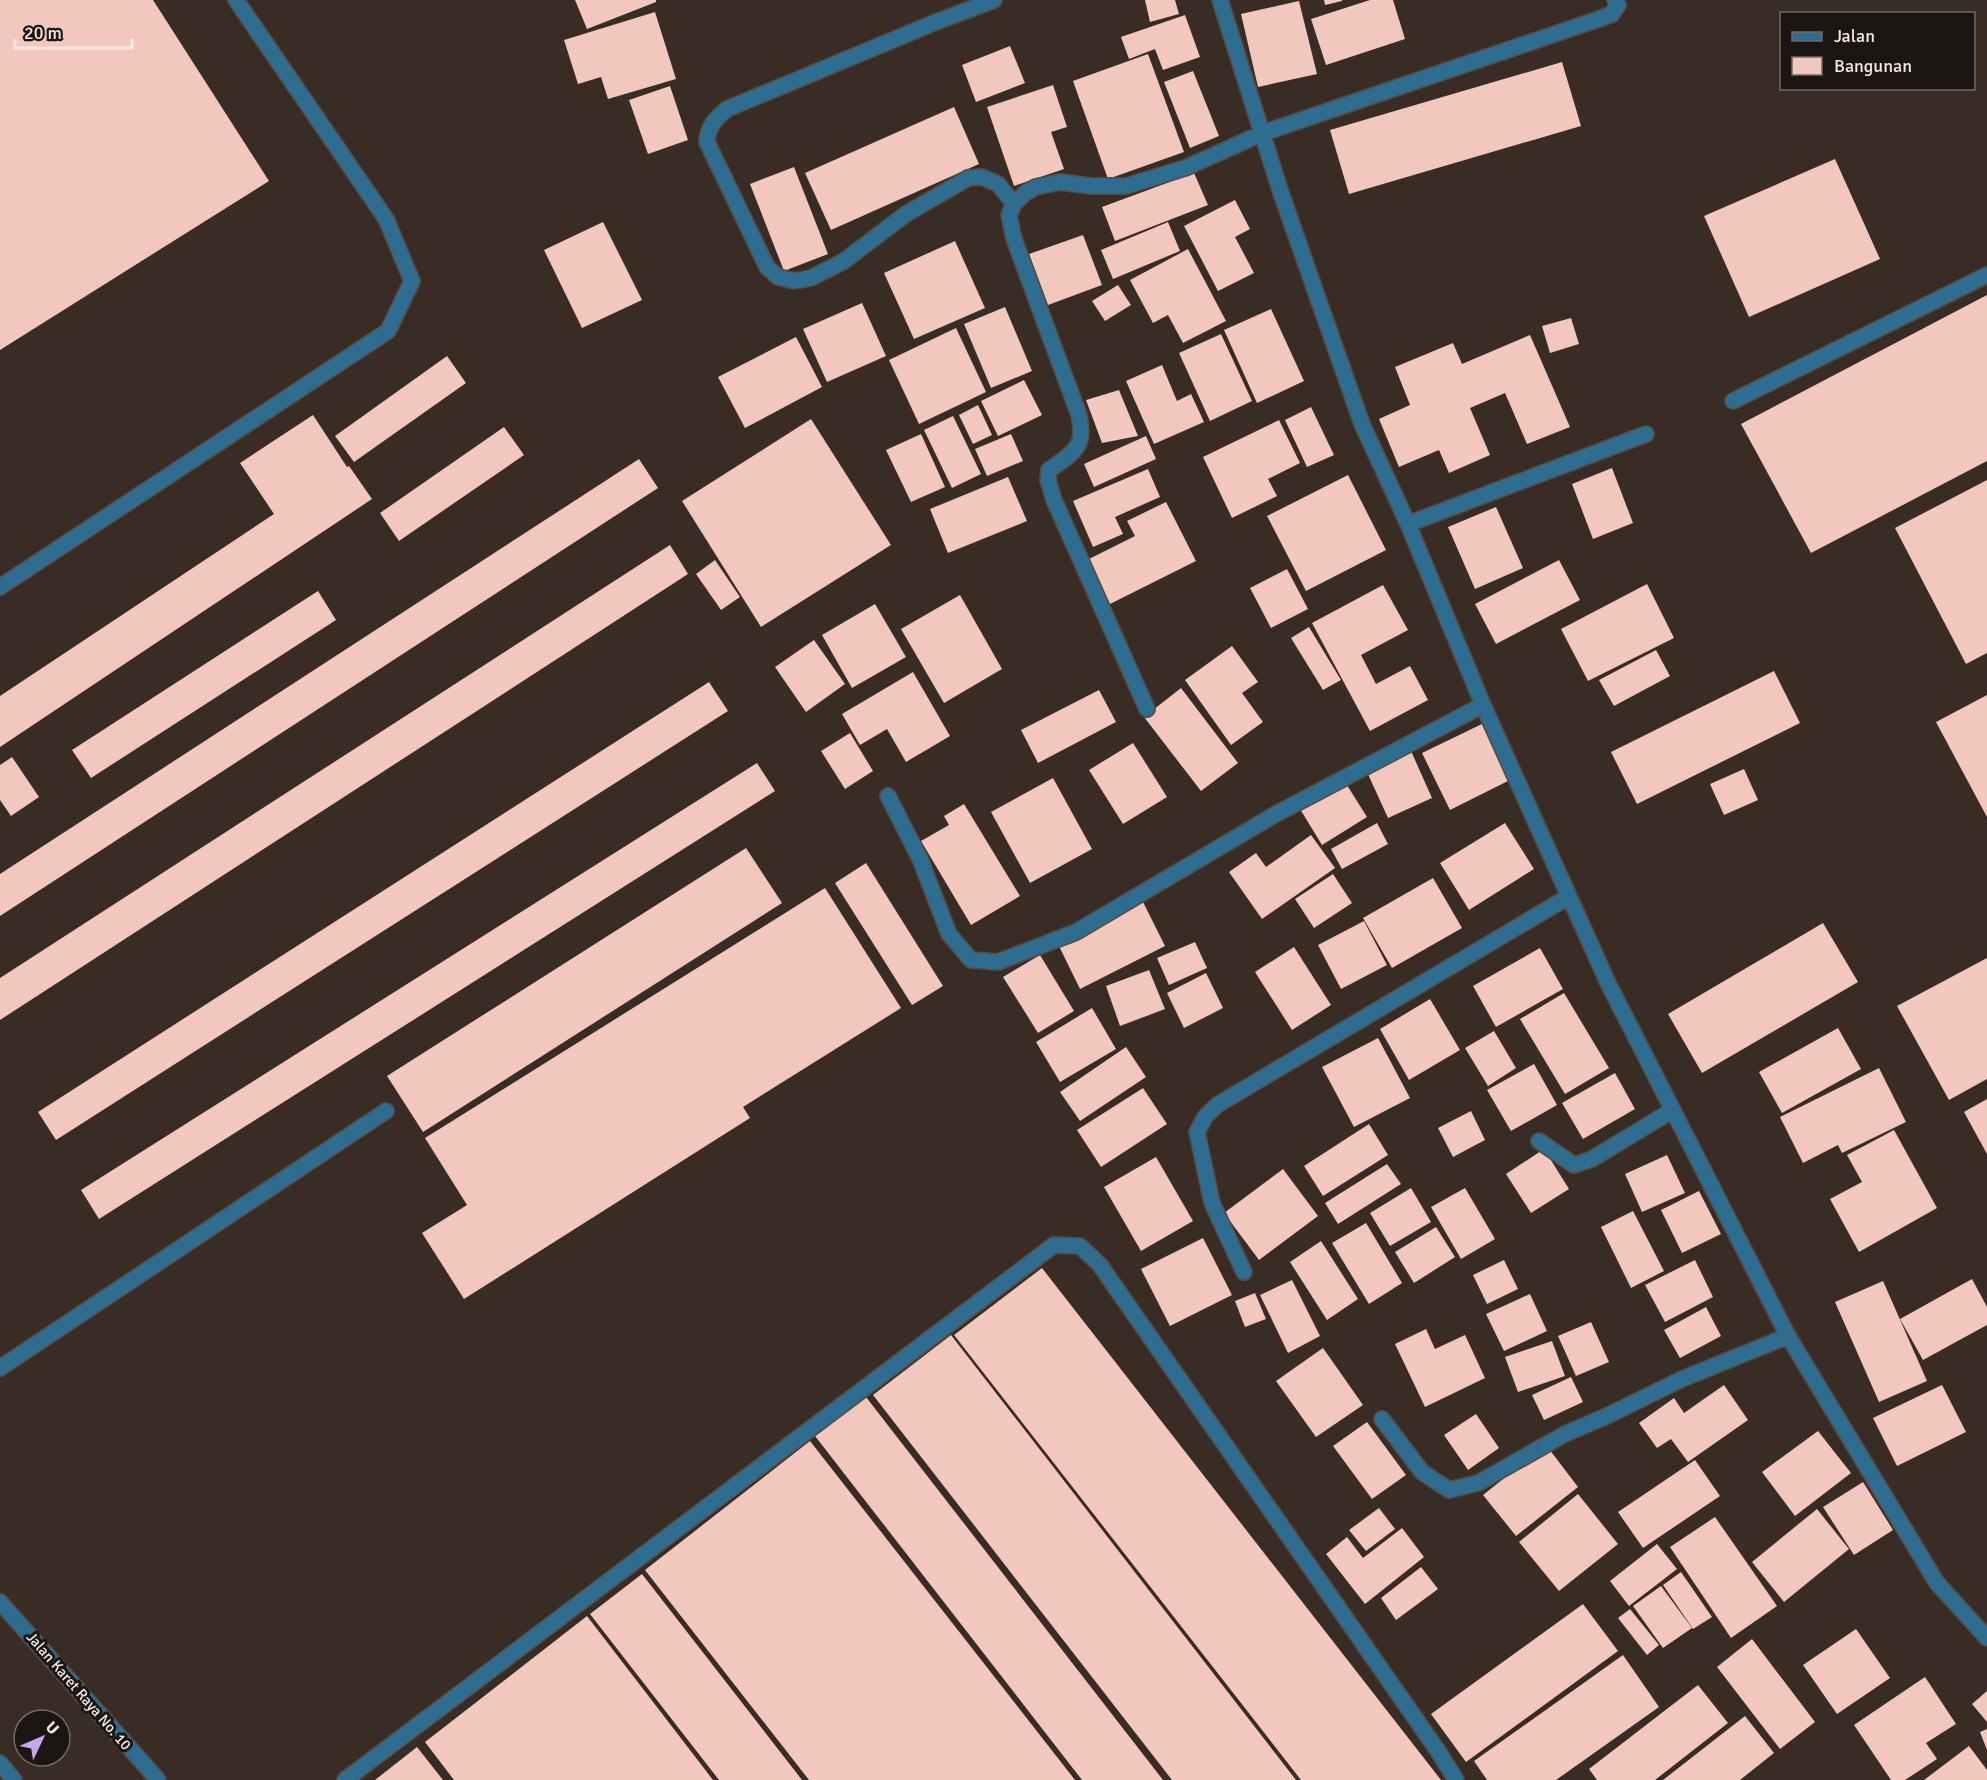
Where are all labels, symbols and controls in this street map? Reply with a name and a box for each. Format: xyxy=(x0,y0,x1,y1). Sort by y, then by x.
scale bar xyxy=(15,12,132,50)
legend xyxy=(1780,12,1975,90)
text: 20 m xyxy=(24,22,62,44)
text: Jalan xyxy=(1834,25,1875,47)
text: Bangunan xyxy=(1834,55,1912,77)
street label: Jalan Karet Raya No. 10 xyxy=(23,1628,135,1754)
north arrow xyxy=(12,1708,72,1768)
text: U xyxy=(41,1717,63,1739)

